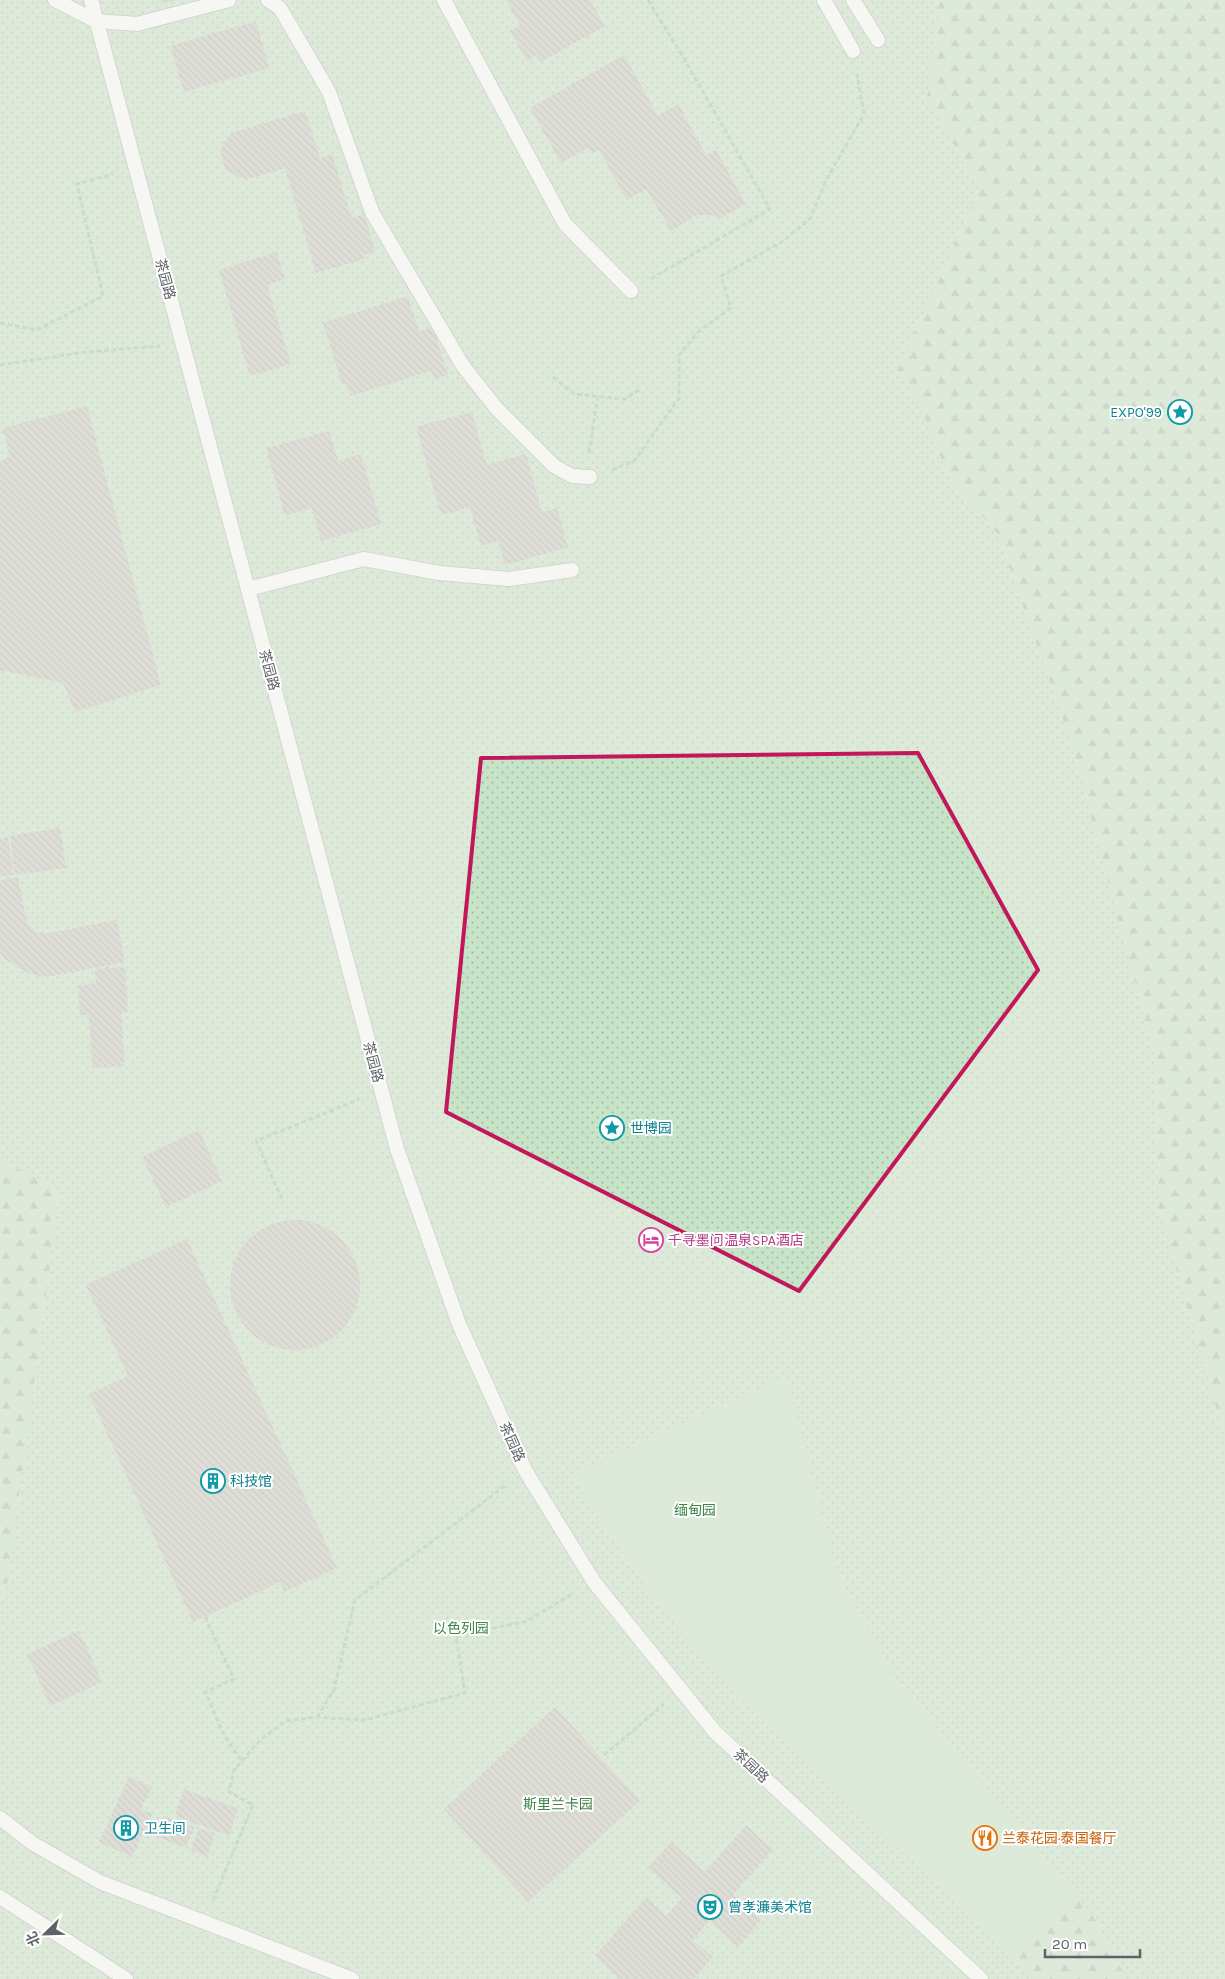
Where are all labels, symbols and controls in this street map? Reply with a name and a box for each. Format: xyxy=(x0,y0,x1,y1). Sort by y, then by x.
street label: 茶园路 xyxy=(151,257,179,301)
place icon: EXPO'99 xyxy=(1167,399,1193,425)
place label: EXPO'99 xyxy=(1110,404,1162,421)
street label: 茶园路 xyxy=(255,648,283,692)
street label: 茶园路 xyxy=(359,1040,387,1084)
place icon: 世博园 xyxy=(599,1115,625,1141)
place label: 世博园 xyxy=(630,1120,672,1137)
hotel icon: 千寻墨问温泉SPA酒店 xyxy=(638,1227,664,1253)
place label: 千寻墨问温泉SPA酒店 xyxy=(668,1232,804,1249)
street label: 茶园路 xyxy=(496,1419,528,1465)
building icon: 科技馆 xyxy=(200,1468,226,1494)
place label: 科技馆 xyxy=(230,1473,272,1490)
park label: 缅甸园 xyxy=(674,1502,716,1519)
park label: 以色列园 xyxy=(433,1620,489,1637)
street label: 茶园路 xyxy=(730,1745,772,1787)
park label: 斯里兰卡园 xyxy=(523,1796,593,1813)
building icon: 卫生间 xyxy=(113,1815,139,1841)
place label: 卫生间 xyxy=(144,1820,186,1837)
restaurant icon: 兰泰花园·泰国餐厅 xyxy=(972,1825,998,1851)
place label: 兰泰花园·泰国餐厅 xyxy=(1002,1830,1117,1847)
theatre icon: 曾孝濂美术馆 xyxy=(697,1894,723,1920)
place label: 曾孝濂美术馆 xyxy=(728,1899,812,1916)
north arrow xyxy=(20,1909,70,1959)
scale bar xyxy=(1045,1926,1140,1958)
text: 北 xyxy=(23,1929,44,1949)
text: 20 m xyxy=(1052,1935,1087,1953)

